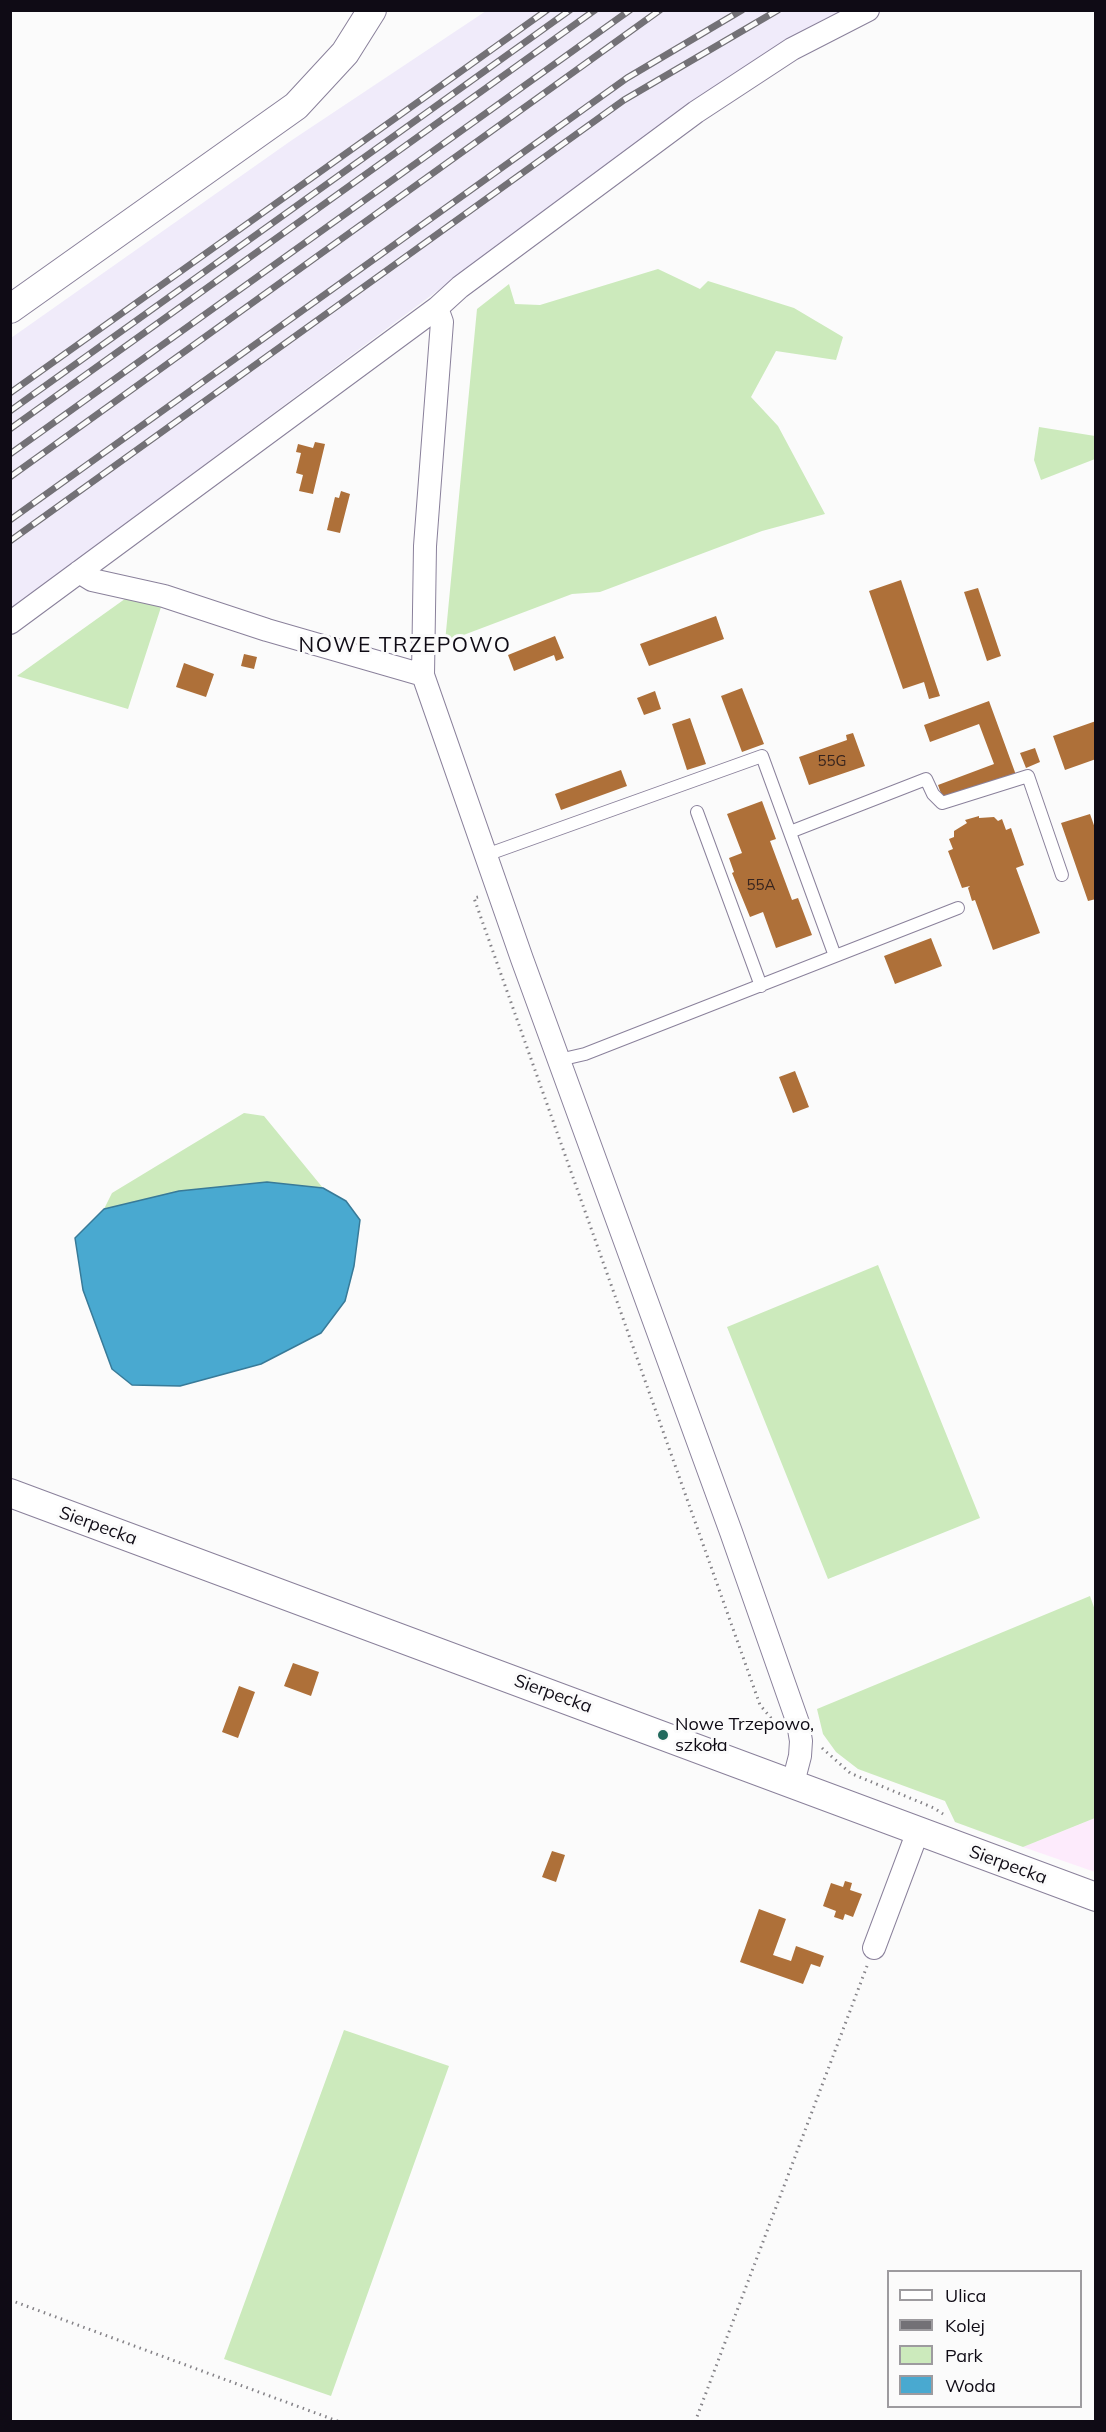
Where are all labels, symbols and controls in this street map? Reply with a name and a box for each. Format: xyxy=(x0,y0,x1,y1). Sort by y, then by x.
district label: NOWE TRZEPOWO xyxy=(299,633,511,659)
house number: 55G xyxy=(818,752,846,770)
house number: 55A xyxy=(746,876,776,894)
street label: Sierpecka xyxy=(56,1502,140,1550)
street label: Sierpecka xyxy=(511,1670,595,1718)
place label: Nowe Trzepowo, szkoła xyxy=(675,1714,814,1756)
marker: Nowe Trzepowo, szkoła xyxy=(656,1728,670,1742)
street label: Sierpecka xyxy=(966,1841,1050,1889)
legend xyxy=(887,2270,1082,2408)
text: Ulica xyxy=(945,2284,986,2307)
text: Kolej xyxy=(945,2314,985,2337)
text: Park xyxy=(945,2344,983,2367)
text: Woda xyxy=(945,2374,996,2397)

